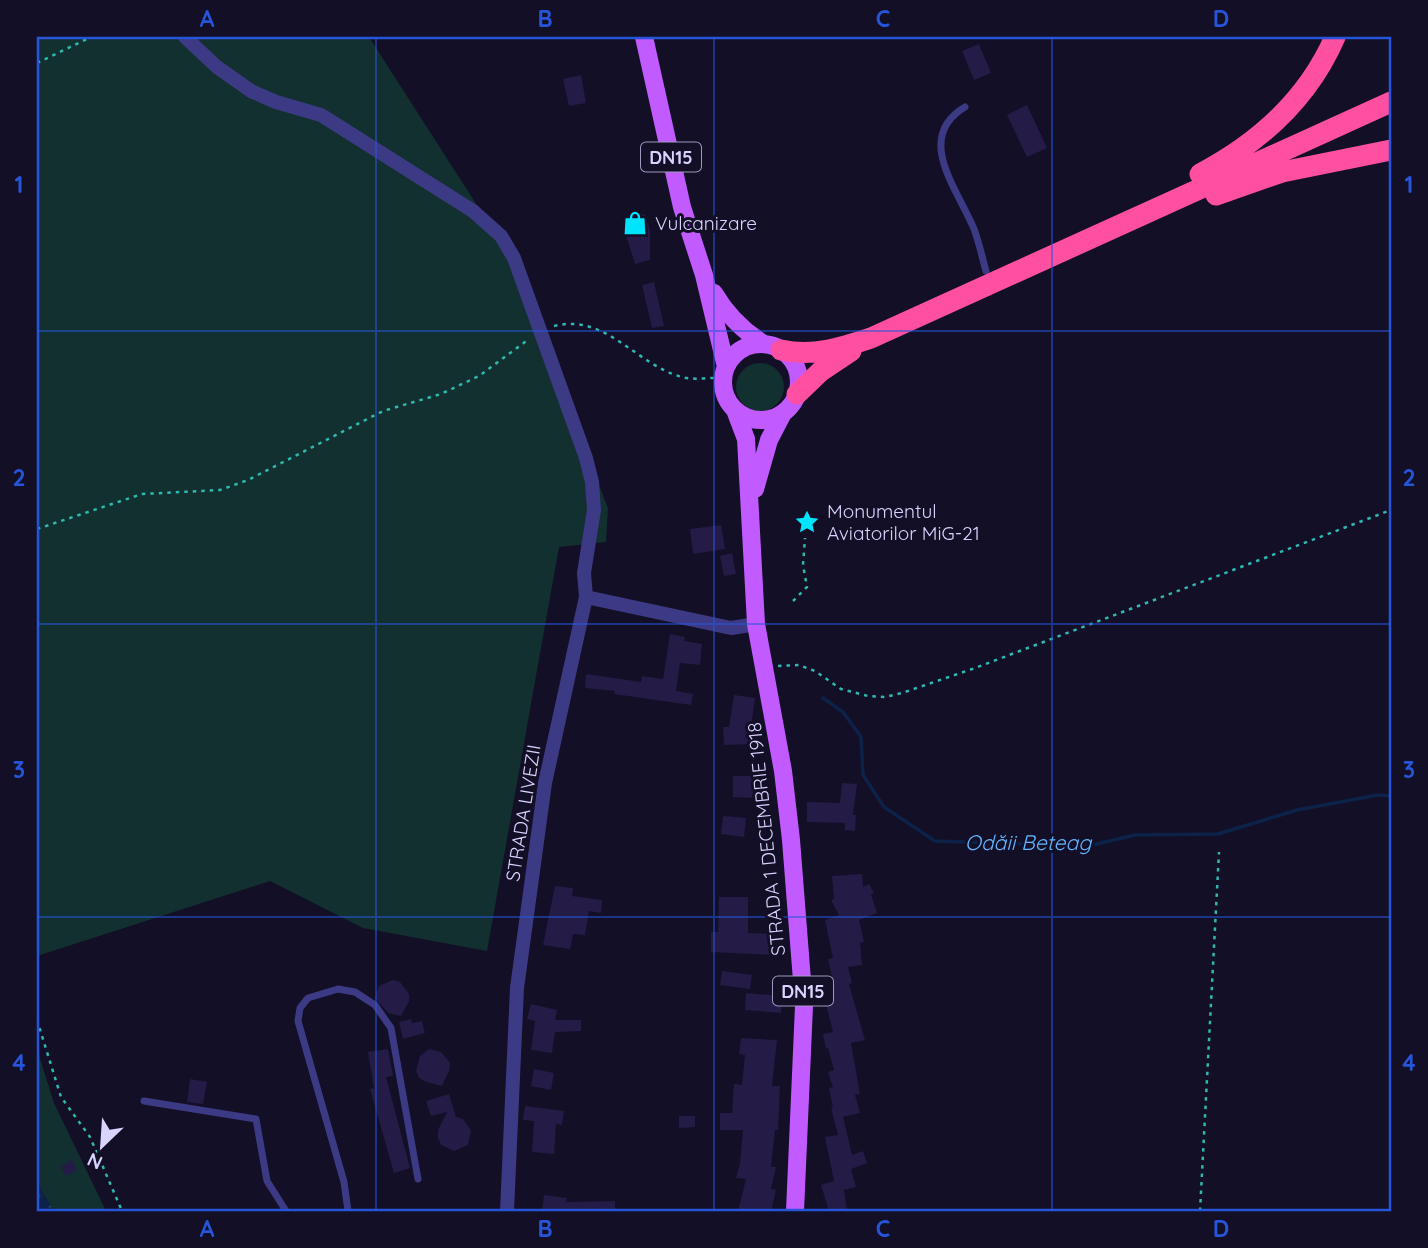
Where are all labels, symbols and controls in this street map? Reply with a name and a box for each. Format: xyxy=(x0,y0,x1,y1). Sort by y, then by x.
text: A xyxy=(200,4,215,33)
text: B xyxy=(537,4,553,33)
text: C xyxy=(876,4,890,33)
text: D xyxy=(1213,4,1229,33)
road number: DN15 xyxy=(641,142,701,172)
text: 1 xyxy=(15,170,23,199)
text: 1 xyxy=(1405,170,1413,199)
shop icon: Vulcanizare xyxy=(621,209,649,237)
place label: Vulcanizare xyxy=(655,211,757,235)
text: 2 xyxy=(12,463,26,492)
text: 2 xyxy=(1402,463,1416,492)
place label: Monumentul Aviatorilor MiG-21 xyxy=(827,499,980,545)
place icon: Monumentul Aviatorilor MiG-21 xyxy=(793,508,821,536)
street label: STRADA 1 DECEMBRIE 1918 xyxy=(742,721,790,957)
street label: STRADA LIVEZII xyxy=(500,743,546,883)
text: 3 xyxy=(13,755,25,784)
text: 3 xyxy=(1403,755,1415,784)
water label: Odăii Beteag xyxy=(965,829,1093,855)
road number: DN15 xyxy=(773,976,833,1006)
text: 4 xyxy=(12,1048,26,1077)
text: 4 xyxy=(1402,1048,1416,1077)
north arrow xyxy=(66,1112,136,1182)
text: N xyxy=(83,1148,106,1175)
text: A xyxy=(200,1214,215,1243)
text: B xyxy=(537,1214,553,1243)
text: C xyxy=(876,1214,890,1243)
text: D xyxy=(1213,1214,1229,1243)

